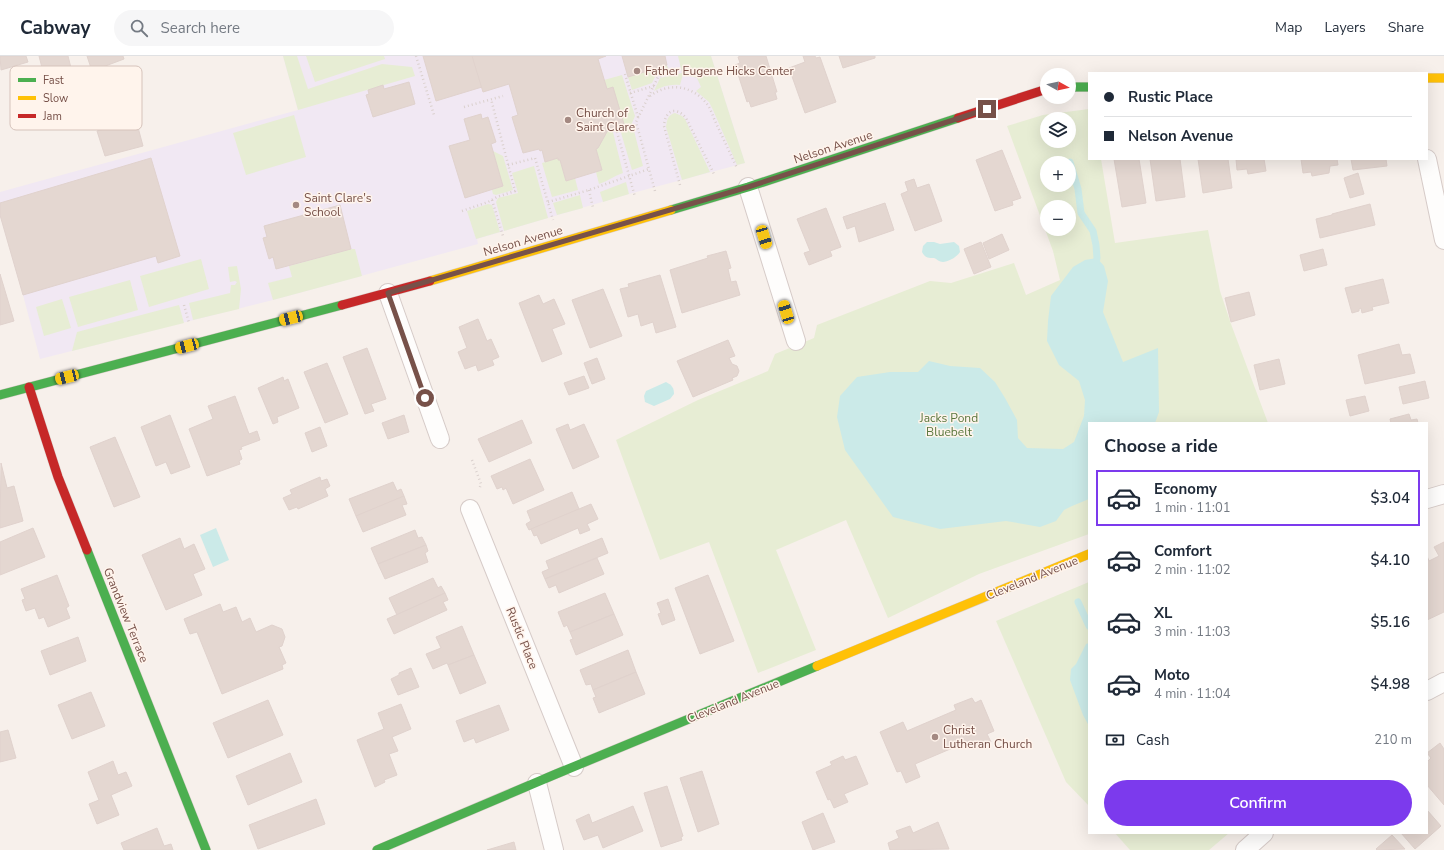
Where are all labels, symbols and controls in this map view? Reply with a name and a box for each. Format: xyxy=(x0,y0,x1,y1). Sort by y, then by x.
search box xyxy=(114,10,394,46)
text: Cabway xyxy=(20,15,90,41)
icon: search xyxy=(128,17,150,39)
text: Search here xyxy=(160,18,240,38)
text: Map xyxy=(1275,18,1302,37)
text: Layers xyxy=(1324,18,1366,37)
text: Share xyxy=(1388,18,1424,37)
place label: Father Eugene Hicks Center xyxy=(645,63,795,79)
legend xyxy=(10,66,142,130)
marker: Father Eugene Hicks Center xyxy=(632,66,642,76)
north arrow xyxy=(1040,68,1076,104)
map controls xyxy=(1040,68,1076,236)
text: Fast xyxy=(43,73,64,88)
text: Rustic Place xyxy=(1128,87,1213,107)
text: Slow xyxy=(43,91,68,106)
route end xyxy=(978,100,996,118)
place label: Church of Saint Clare xyxy=(576,105,635,135)
text: Jam xyxy=(42,109,62,124)
button: layers xyxy=(1040,112,1076,148)
marker: Church of Saint Clare xyxy=(563,115,573,125)
text: Nelson Avenue xyxy=(1128,126,1233,146)
street label: Nelson Avenue xyxy=(792,127,874,167)
button: + xyxy=(1040,156,1076,192)
place label: Saint Clare's School xyxy=(304,190,372,220)
marker: Saint Clare's School xyxy=(291,200,301,210)
button: − xyxy=(1040,200,1076,236)
street label: Nelson Avenue xyxy=(481,222,565,260)
car xyxy=(755,224,773,250)
car xyxy=(777,299,795,325)
car xyxy=(278,309,304,327)
car xyxy=(174,337,200,355)
car xyxy=(54,368,80,386)
route start xyxy=(416,389,434,407)
park label: Jacks Pond Bluebelt xyxy=(919,410,978,440)
text: Choose a ride xyxy=(1104,434,1218,458)
text: Economy xyxy=(1154,479,1217,499)
icon: car xyxy=(1106,480,1142,516)
text: $3.04 xyxy=(1370,488,1410,508)
text: 1 min · 11:01 xyxy=(1154,499,1230,517)
text: Comfort xyxy=(1154,541,1211,561)
icon: car xyxy=(1106,542,1142,578)
text: $4.10 xyxy=(1370,550,1410,570)
street label: Cleveland Avenue xyxy=(984,552,1080,604)
text: 2 min · 11:02 xyxy=(1154,561,1230,579)
street label: Grandview Terrace xyxy=(100,565,152,665)
text: XL xyxy=(1154,603,1173,623)
icon: car xyxy=(1106,604,1142,640)
street label: Rustic Place xyxy=(502,605,542,671)
text: $5.16 xyxy=(1370,612,1410,632)
text: 3 min · 11:03 xyxy=(1154,623,1230,641)
text: Moto xyxy=(1154,665,1190,685)
icon: car xyxy=(1106,666,1142,702)
text: $4.98 xyxy=(1370,674,1410,694)
street label: Cleveland Avenue xyxy=(685,675,781,727)
text: 4 min · 11:04 xyxy=(1154,685,1230,703)
place label: Christ Lutheran Church xyxy=(943,722,1032,752)
icon: cash xyxy=(1104,729,1126,751)
text: Cash xyxy=(1136,730,1170,750)
text: 210 m xyxy=(1374,731,1412,749)
marker: Christ Lutheran Church xyxy=(930,732,940,742)
button: Confirm xyxy=(1104,780,1412,826)

